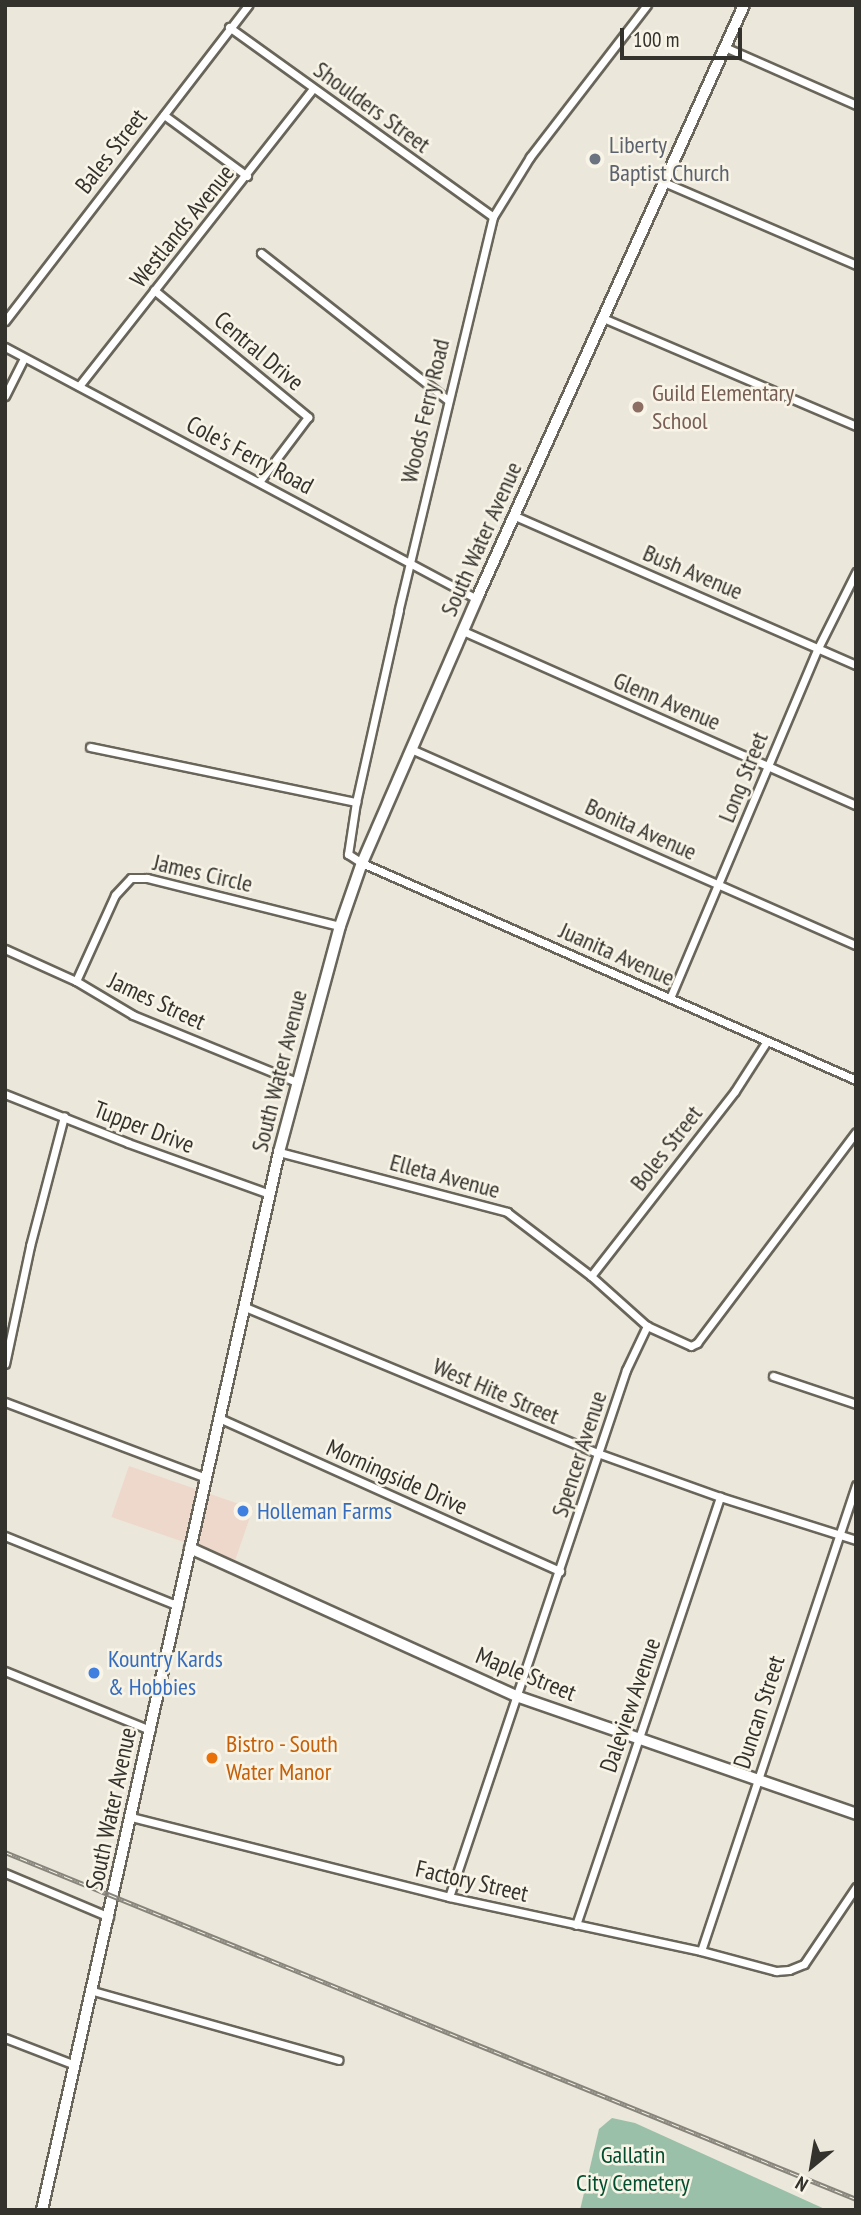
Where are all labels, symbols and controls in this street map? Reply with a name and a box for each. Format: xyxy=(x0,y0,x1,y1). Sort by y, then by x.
scale bar xyxy=(623,14,746,58)
text: 100 m xyxy=(633,26,679,53)
street label: Shoulders Street xyxy=(308,55,436,159)
street label: Bales Street xyxy=(69,103,153,199)
place label: Liberty Baptist Church xyxy=(609,131,730,187)
marker: Liberty Baptist Church xyxy=(587,151,603,167)
street label: Westlands Avenue xyxy=(124,159,240,293)
street label: Central Drive xyxy=(208,305,310,397)
street label: Woods Ferry Road xyxy=(394,336,456,486)
place label: Guild Elementary School xyxy=(652,379,794,435)
marker: Guild Elementary School xyxy=(630,399,646,415)
street label: Cole's Ferry Road xyxy=(181,409,319,501)
street label: South Water Avenue xyxy=(434,457,528,621)
street label: Bush Avenue xyxy=(639,538,747,606)
street label: Glenn Avenue xyxy=(609,665,725,737)
street label: Long Street xyxy=(712,728,774,826)
street label: Bonita Avenue xyxy=(581,792,701,866)
street label: James Circle xyxy=(151,848,255,898)
street label: Juanita Avenue xyxy=(555,916,679,992)
street label: James Street xyxy=(104,966,210,1036)
street label: South Water Avenue xyxy=(245,987,313,1155)
street label: Tupper Drive xyxy=(90,1095,198,1159)
street label: Boles Street xyxy=(624,1100,708,1196)
street label: Elleta Avenue xyxy=(387,1147,503,1205)
street label: West Hite Street xyxy=(429,1352,563,1430)
street label: Spencer Avenue xyxy=(545,1387,613,1521)
street label: Morningside Drive xyxy=(322,1433,472,1521)
place label: Holleman Farms xyxy=(257,1497,392,1525)
marker: Holleman Farms xyxy=(235,1503,251,1519)
street label: Daleview Avenue xyxy=(593,1633,667,1777)
street label: Maple Street xyxy=(472,1641,580,1707)
place label: Kountry Kards & Hobbies xyxy=(108,1645,224,1701)
street label: Duncan Street xyxy=(727,1652,791,1772)
marker: Kountry Kards & Hobbies xyxy=(86,1665,102,1681)
street label: South Water Avenue xyxy=(80,1724,142,1894)
place label: Bistro - South Water Manor xyxy=(226,1730,340,1786)
marker: Bistro - South Water Manor xyxy=(204,1750,220,1766)
street label: Factory Street xyxy=(413,1854,531,1908)
north arrow xyxy=(777,2131,847,2201)
park label: Gallatin City Cemetery xyxy=(576,2141,690,2197)
text: N xyxy=(791,2171,812,2197)

